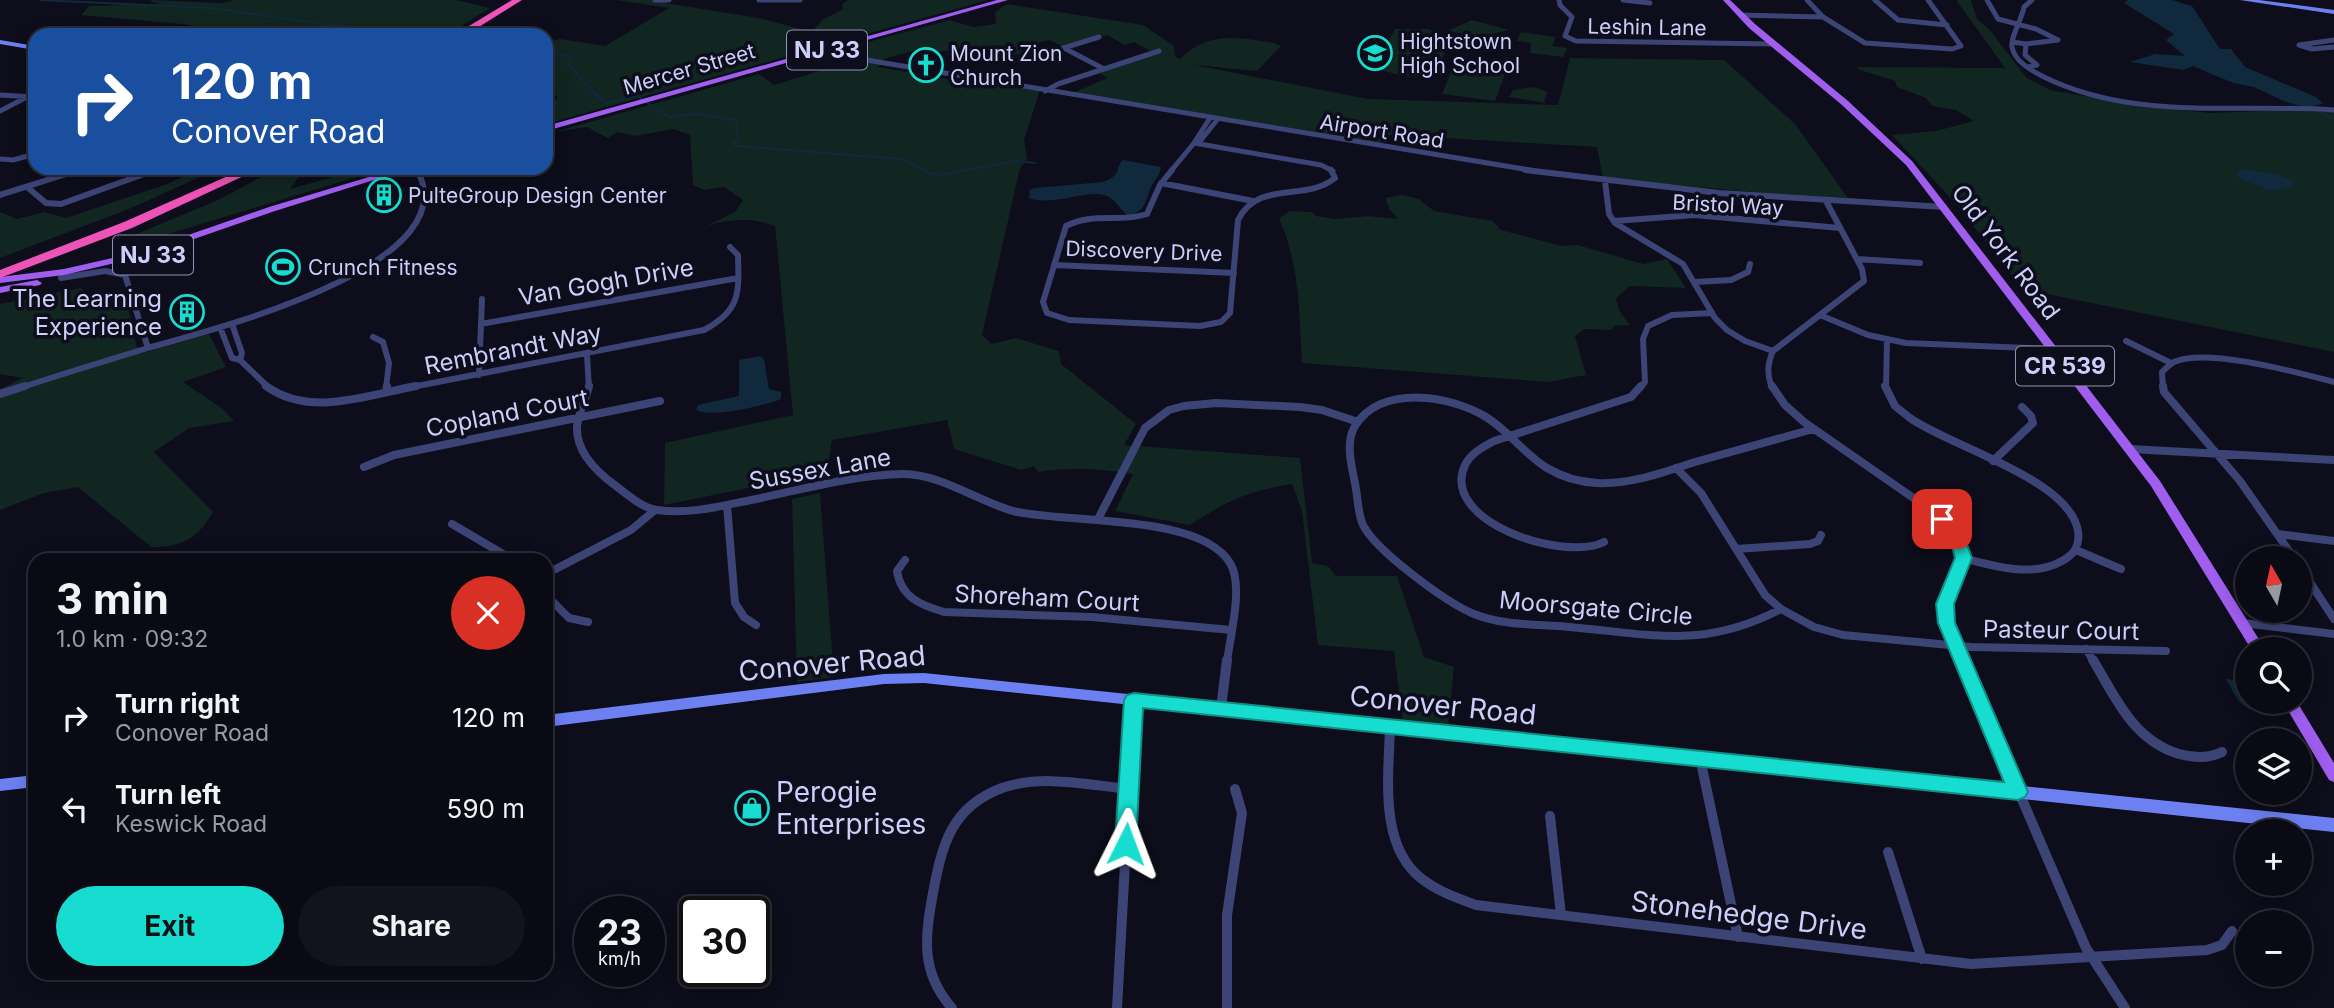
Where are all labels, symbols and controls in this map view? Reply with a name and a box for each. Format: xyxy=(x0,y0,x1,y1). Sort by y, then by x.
street label: Leshin Lane xyxy=(1587,13,1707,41)
place label: Hightstown High School xyxy=(1400,29,1520,78)
road number: NJ 33 xyxy=(787,31,867,70)
school or university icon: Hightstown High School xyxy=(1356,34,1394,72)
street label: Mercer Street xyxy=(620,38,758,100)
place label: Mount Zion Church xyxy=(950,41,1062,90)
church icon: Mount Zion Church xyxy=(907,46,945,84)
text: 120 m xyxy=(171,52,312,111)
icon: right xyxy=(56,56,147,147)
street label: Airport Road xyxy=(1318,109,1446,153)
text: Conover Road xyxy=(171,112,385,151)
building icon: PulteGroup Design Center xyxy=(365,176,403,214)
street label: Old York Road xyxy=(1946,179,2066,325)
place label: PulteGroup Design Center xyxy=(408,183,667,208)
street label: Bristol Way xyxy=(1672,190,1784,220)
road number: NJ 33 xyxy=(113,236,193,274)
street label: Discovery Drive xyxy=(1065,236,1223,266)
sports icon: Crunch Fitness xyxy=(264,248,302,286)
street label: Van Gogh Drive xyxy=(516,252,696,312)
place label: Crunch Fitness xyxy=(308,255,458,280)
place label: The Learning Experience xyxy=(12,284,162,341)
building icon: The Learning Experience xyxy=(168,293,206,331)
street label: Rembrandt Way xyxy=(422,318,604,380)
road number: CR 539 xyxy=(2016,346,2114,386)
street label: Copland Court xyxy=(423,383,591,443)
street label: Sussex Lane xyxy=(747,442,893,496)
pin xyxy=(1912,489,1972,549)
icon: arrive xyxy=(1923,500,1961,538)
north arrow xyxy=(2235,546,2312,623)
map controls xyxy=(2235,546,2312,987)
text: 3 min xyxy=(56,573,169,624)
button: close xyxy=(451,576,525,650)
street label: Shoreham Court xyxy=(954,579,1140,617)
street label: Moorsgate Circle xyxy=(1498,585,1694,631)
street label: Pasteur Court xyxy=(1983,614,2140,646)
text: 1.0 km · 09:32 xyxy=(56,625,208,653)
button: search xyxy=(2235,637,2312,714)
street label: Conover Road xyxy=(737,638,927,688)
street label: Conover Road xyxy=(1348,678,1538,732)
text: Turn right xyxy=(115,688,240,719)
icon: right xyxy=(56,699,94,737)
text: 120 m xyxy=(452,702,525,733)
text: Conover Road xyxy=(115,719,269,747)
button: layers xyxy=(2235,728,2312,805)
place label: Perogie Enterprises xyxy=(776,775,926,841)
text: Turn left xyxy=(115,779,221,810)
shop icon: Perogie Enterprises xyxy=(733,789,771,827)
icon: left xyxy=(56,790,94,828)
text: 590 m xyxy=(447,793,525,824)
position arrow xyxy=(1089,807,1163,881)
text: Keswick Road xyxy=(115,810,267,838)
button: + xyxy=(2235,819,2312,896)
street label: Stonehedge Drive xyxy=(1629,884,1869,946)
button: Exit xyxy=(56,886,284,966)
button: Share xyxy=(298,886,525,966)
speed limit sign: 30 xyxy=(679,896,770,987)
button: − xyxy=(2235,910,2312,987)
text: 23 xyxy=(597,911,642,953)
text: km/h xyxy=(598,948,641,969)

